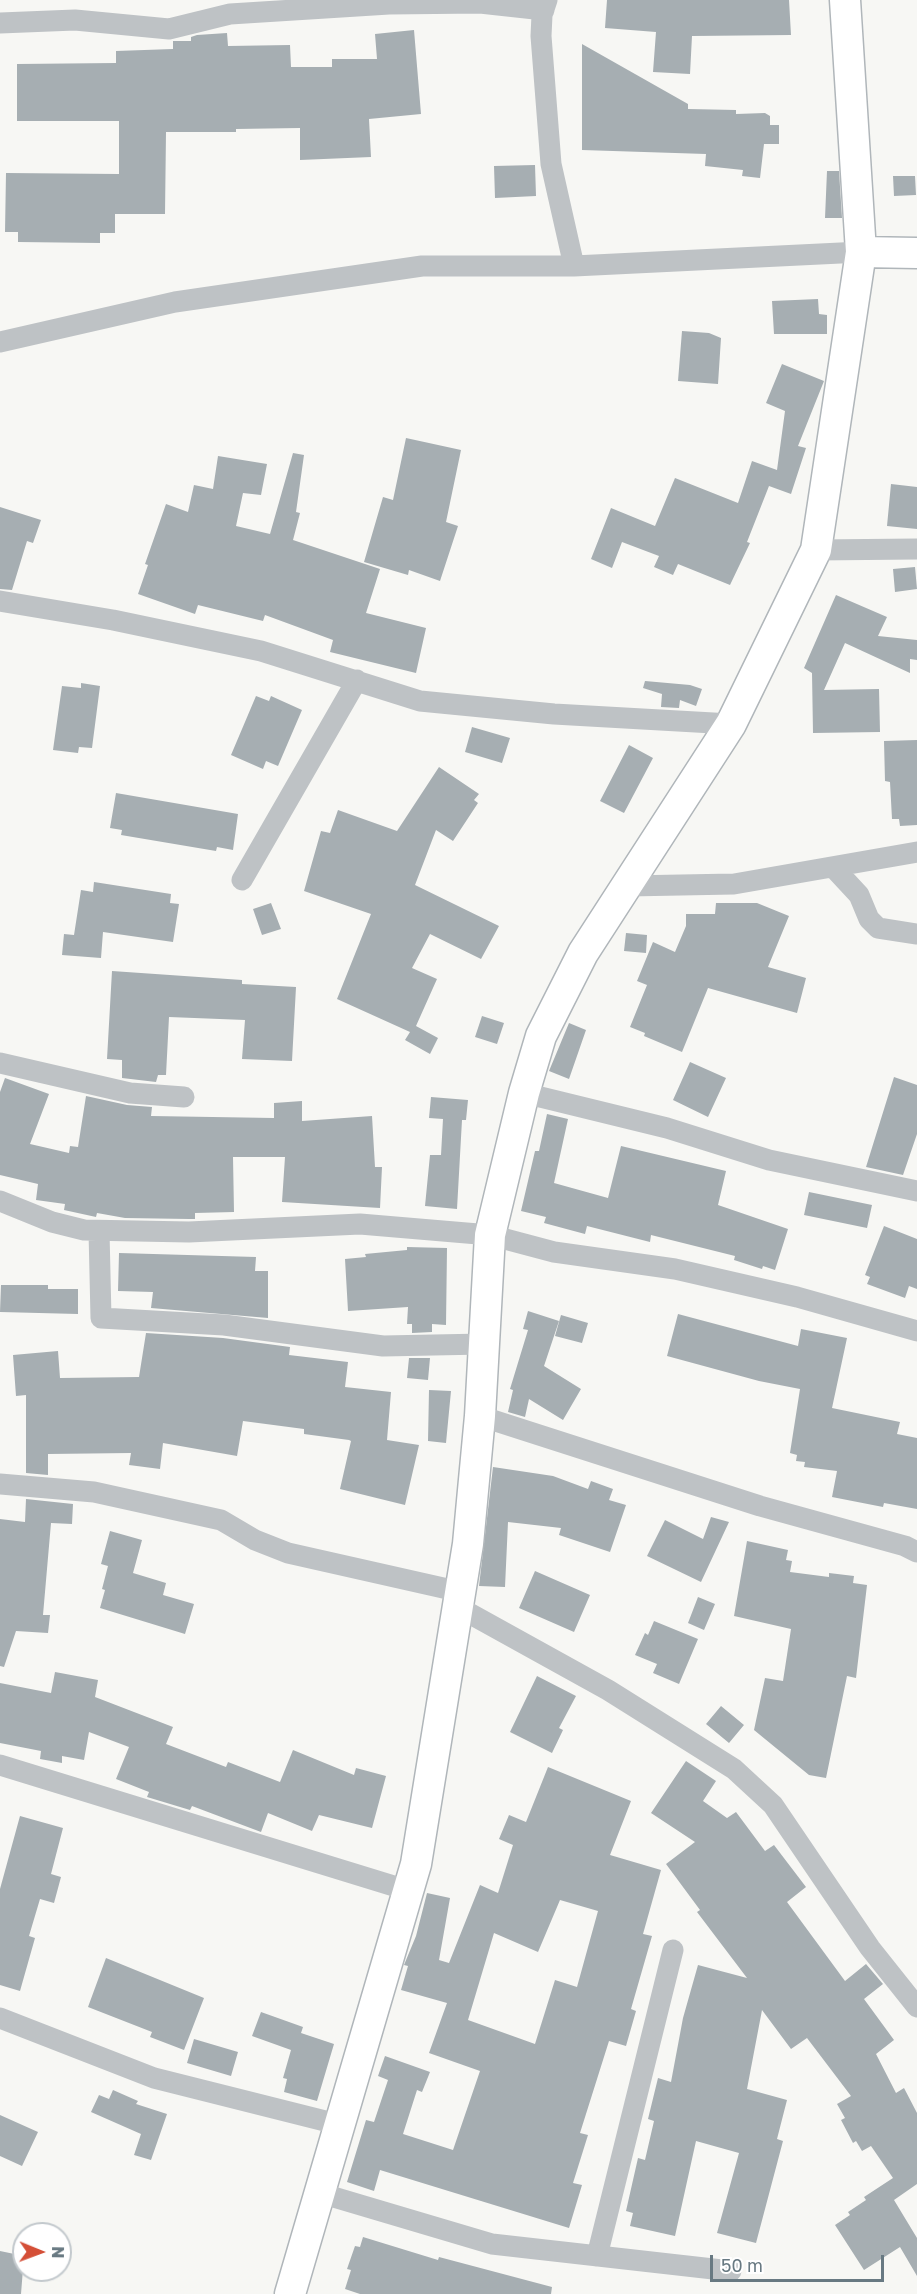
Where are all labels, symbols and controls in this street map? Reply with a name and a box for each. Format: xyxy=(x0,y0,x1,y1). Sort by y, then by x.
north arrow xyxy=(12,2222,72,2282)
scale bar xyxy=(713,2243,887,2281)
text: N xyxy=(48,2246,68,2259)
text: 50 m xyxy=(721,2254,763,2276)

